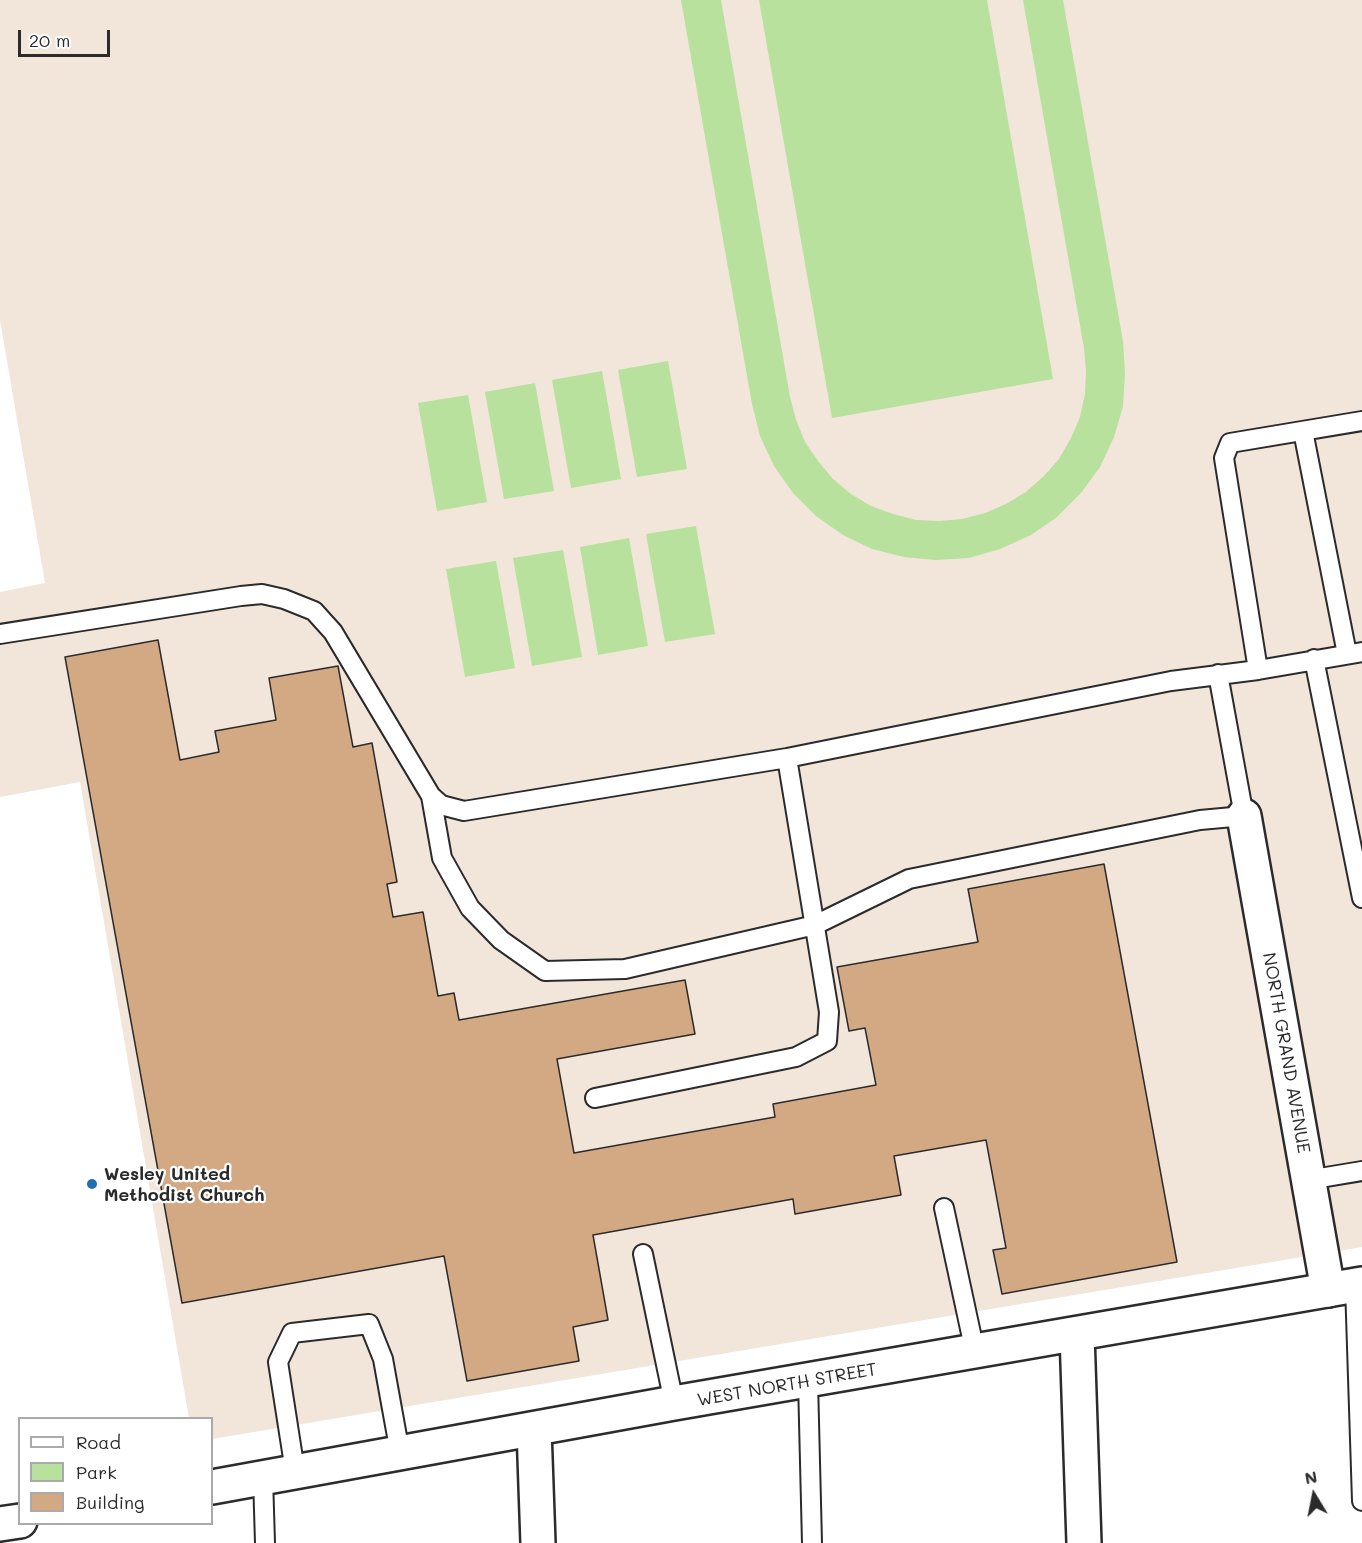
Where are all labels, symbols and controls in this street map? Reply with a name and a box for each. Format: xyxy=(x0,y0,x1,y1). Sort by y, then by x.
scale bar xyxy=(21,18,112,56)
text: 20 m xyxy=(29,28,70,52)
street label: NORTH GRAND AVENUE xyxy=(1258,951,1314,1155)
place label: Wesley United Methodist Church xyxy=(104,1163,264,1206)
marker: Wesley United Methodist Church xyxy=(85,1177,99,1191)
street label: WEST NORTH STREET xyxy=(695,1359,879,1411)
legend xyxy=(18,1417,213,1525)
text: Road xyxy=(76,1430,121,1454)
text: Park xyxy=(76,1460,117,1484)
north arrow xyxy=(1284,1465,1344,1525)
text: N xyxy=(1303,1465,1319,1488)
text: Building xyxy=(76,1490,144,1514)

